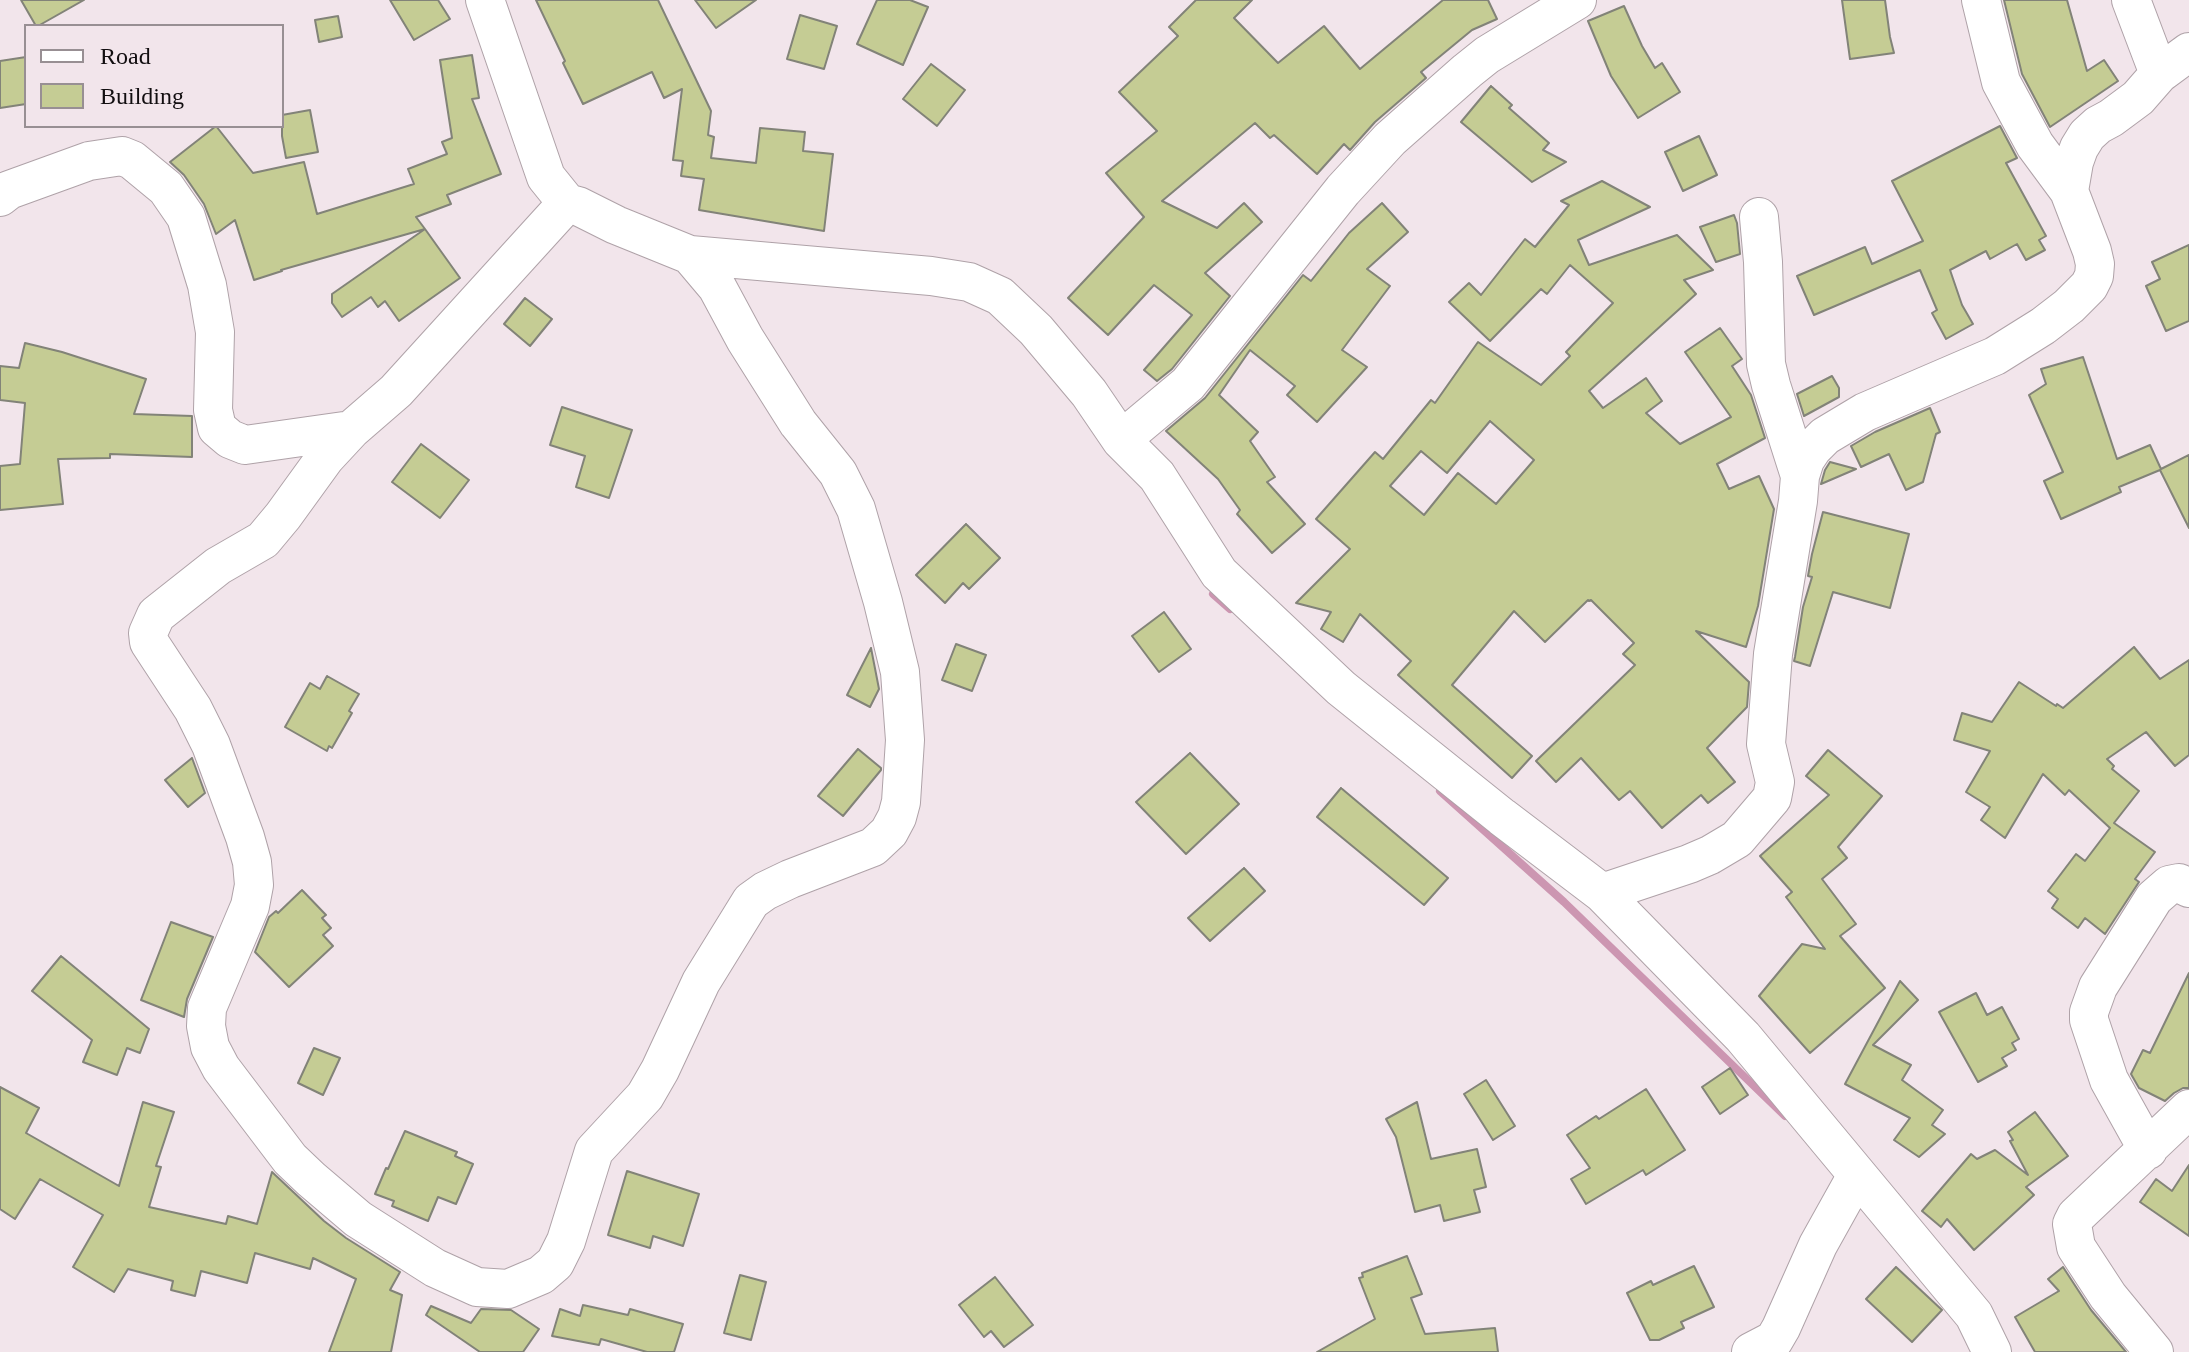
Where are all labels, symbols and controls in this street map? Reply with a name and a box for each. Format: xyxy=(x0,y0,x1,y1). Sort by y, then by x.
legend xyxy=(24,24,284,128)
text: Road xyxy=(100,43,151,69)
text: Building xyxy=(100,83,184,109)

